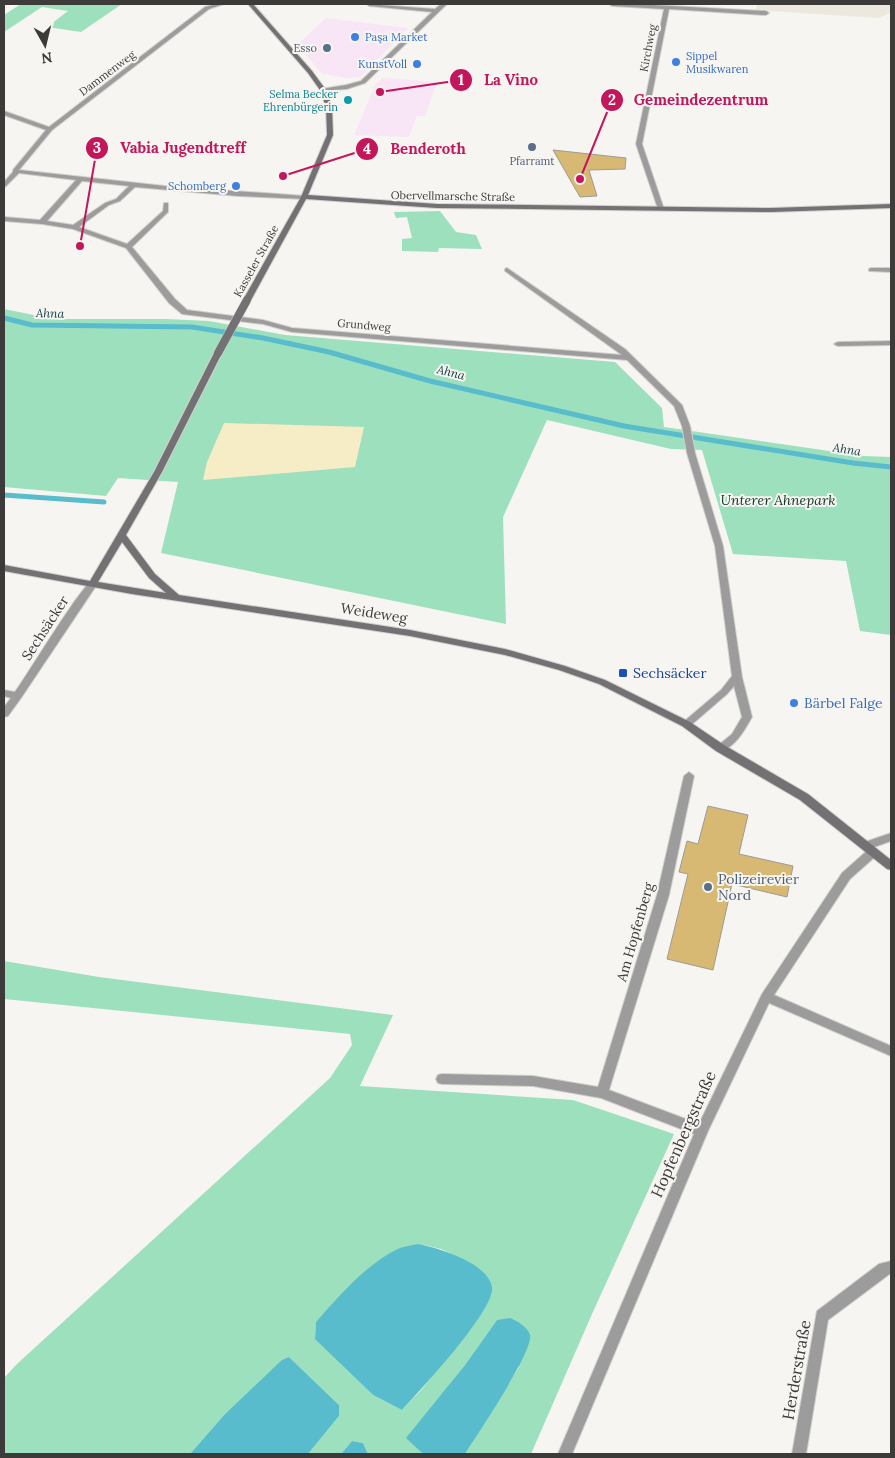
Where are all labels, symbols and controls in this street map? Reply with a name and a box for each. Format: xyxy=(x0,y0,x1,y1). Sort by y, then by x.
north arrow xyxy=(20,20,70,70)
street label: Kirchweg xyxy=(637,22,660,73)
place label: Paşa Market xyxy=(365,30,428,44)
marker: Paşa Market xyxy=(349,31,361,43)
place label: Esso xyxy=(294,41,317,55)
marker: Esso xyxy=(321,42,333,54)
street label: Dammenweg xyxy=(76,47,139,99)
text: N xyxy=(40,48,53,68)
place label: Sippel Musikwaren xyxy=(686,49,749,76)
marker: Sippel Musikwaren xyxy=(670,56,682,68)
place label: KunstVoll xyxy=(358,57,407,71)
marker: KunstVoll xyxy=(411,58,423,70)
callout: La Vino xyxy=(449,65,548,95)
text: 1 xyxy=(458,70,464,89)
text: La Vino xyxy=(484,70,539,89)
callout: Gemeindezentrum xyxy=(599,85,779,115)
place label: Selma Becker Ehrenbürgerin xyxy=(263,87,338,114)
text: 2 xyxy=(608,90,616,109)
text: Gemeindezentrum xyxy=(634,90,768,109)
marker: Selma Becker Ehrenbürgerin xyxy=(342,94,354,106)
callout: Vabia Jugendtreff xyxy=(85,133,255,163)
callout: Benderoth xyxy=(355,134,475,164)
text: 3 xyxy=(93,138,101,157)
text: Vabia Jugendtreff xyxy=(120,138,247,157)
text: 4 xyxy=(363,139,371,158)
text: Benderoth xyxy=(390,139,467,158)
marker: Pfarramt xyxy=(526,141,538,153)
place label: Pfarramt xyxy=(509,154,555,168)
place label: Schomberg xyxy=(168,179,227,193)
marker: Schomberg xyxy=(230,180,242,192)
street label: Obervellmarsche Straße xyxy=(391,188,515,204)
street label: Kasseler Straße xyxy=(230,222,282,299)
water label: Ahna xyxy=(35,305,65,321)
street label: Grundweg xyxy=(337,316,392,334)
water label: Ahna xyxy=(434,361,467,383)
water label: Ahna xyxy=(831,439,863,459)
park label: Unterer Ahnepark xyxy=(720,491,836,509)
street label: Sechsäcker xyxy=(17,592,73,664)
street label: Weideweg xyxy=(339,599,409,627)
place label: Sechsäcker xyxy=(633,664,707,682)
marker: Sechsäcker xyxy=(617,667,629,679)
place label: Bärbel Falge xyxy=(804,694,883,712)
marker: Bärbel Falge xyxy=(788,697,800,709)
place label: Polizeirevier Nord xyxy=(718,870,799,904)
street label: Am Hopfenberg xyxy=(612,880,658,985)
marker: Polizeirevier Nord xyxy=(702,881,714,893)
street label: Hopfenbergstraße xyxy=(646,1067,720,1200)
street label: Herderstraße xyxy=(777,1318,815,1421)

